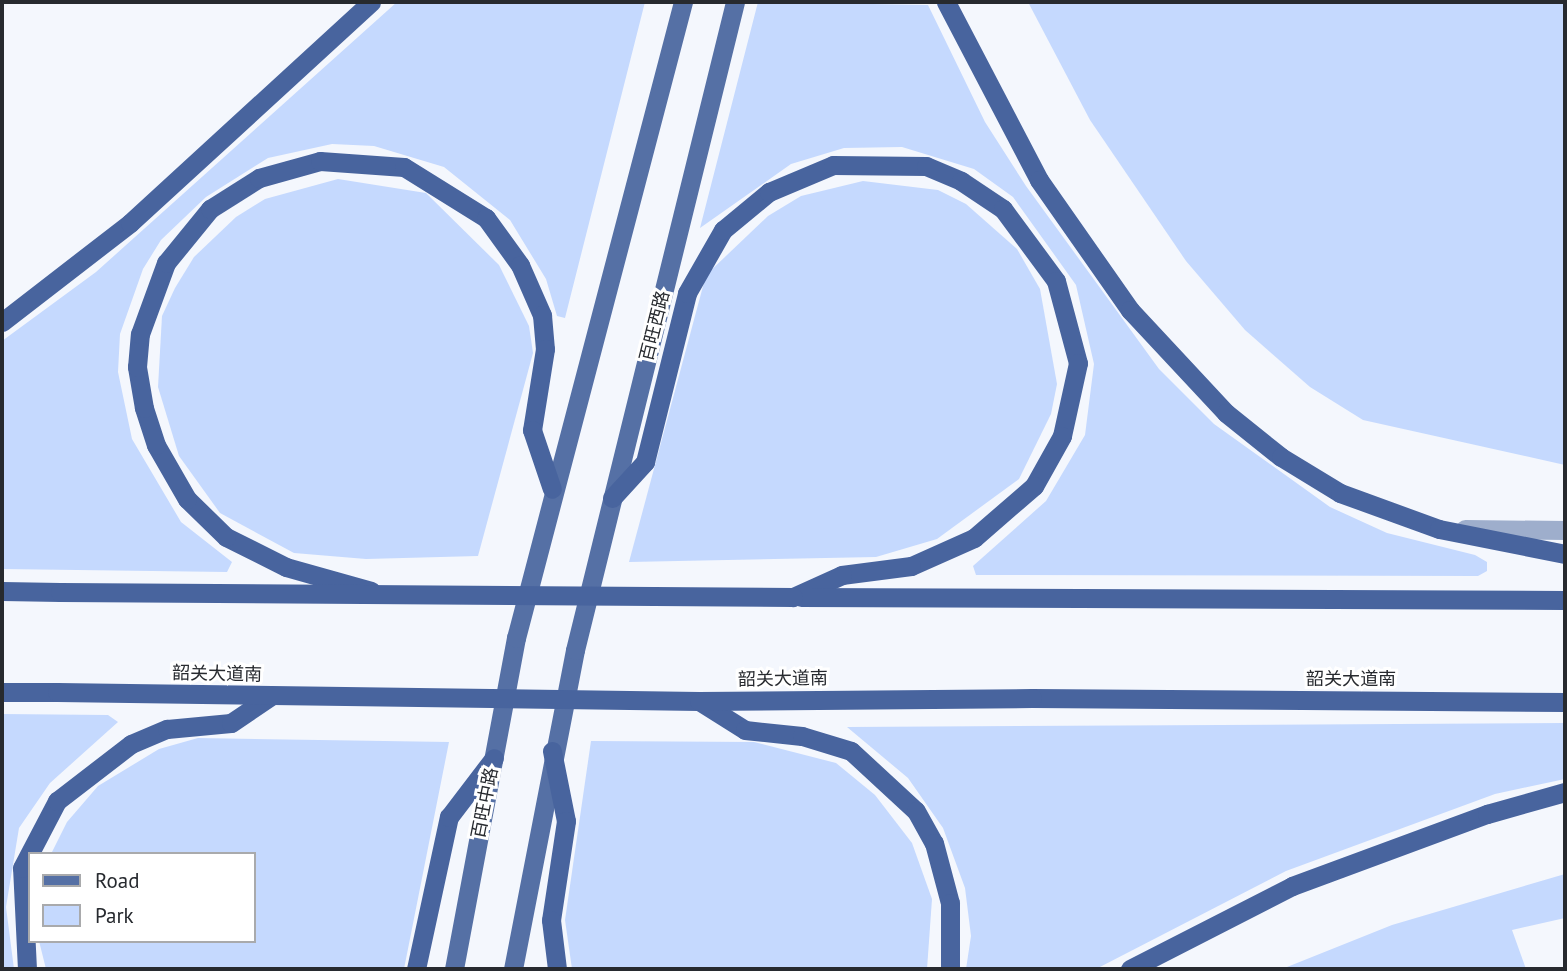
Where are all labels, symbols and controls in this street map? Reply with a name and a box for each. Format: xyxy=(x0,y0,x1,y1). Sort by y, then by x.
street label: 百旺西路 xyxy=(636,288,674,364)
street label: 韶关大道南 xyxy=(172,662,262,686)
street label: 韶关大道南 xyxy=(738,667,828,691)
street label: 韶关大道南 xyxy=(1306,668,1396,690)
street label: 百旺中路 xyxy=(468,766,502,840)
legend xyxy=(28,852,256,943)
text: Road xyxy=(95,867,139,894)
text: Park xyxy=(95,902,134,929)

